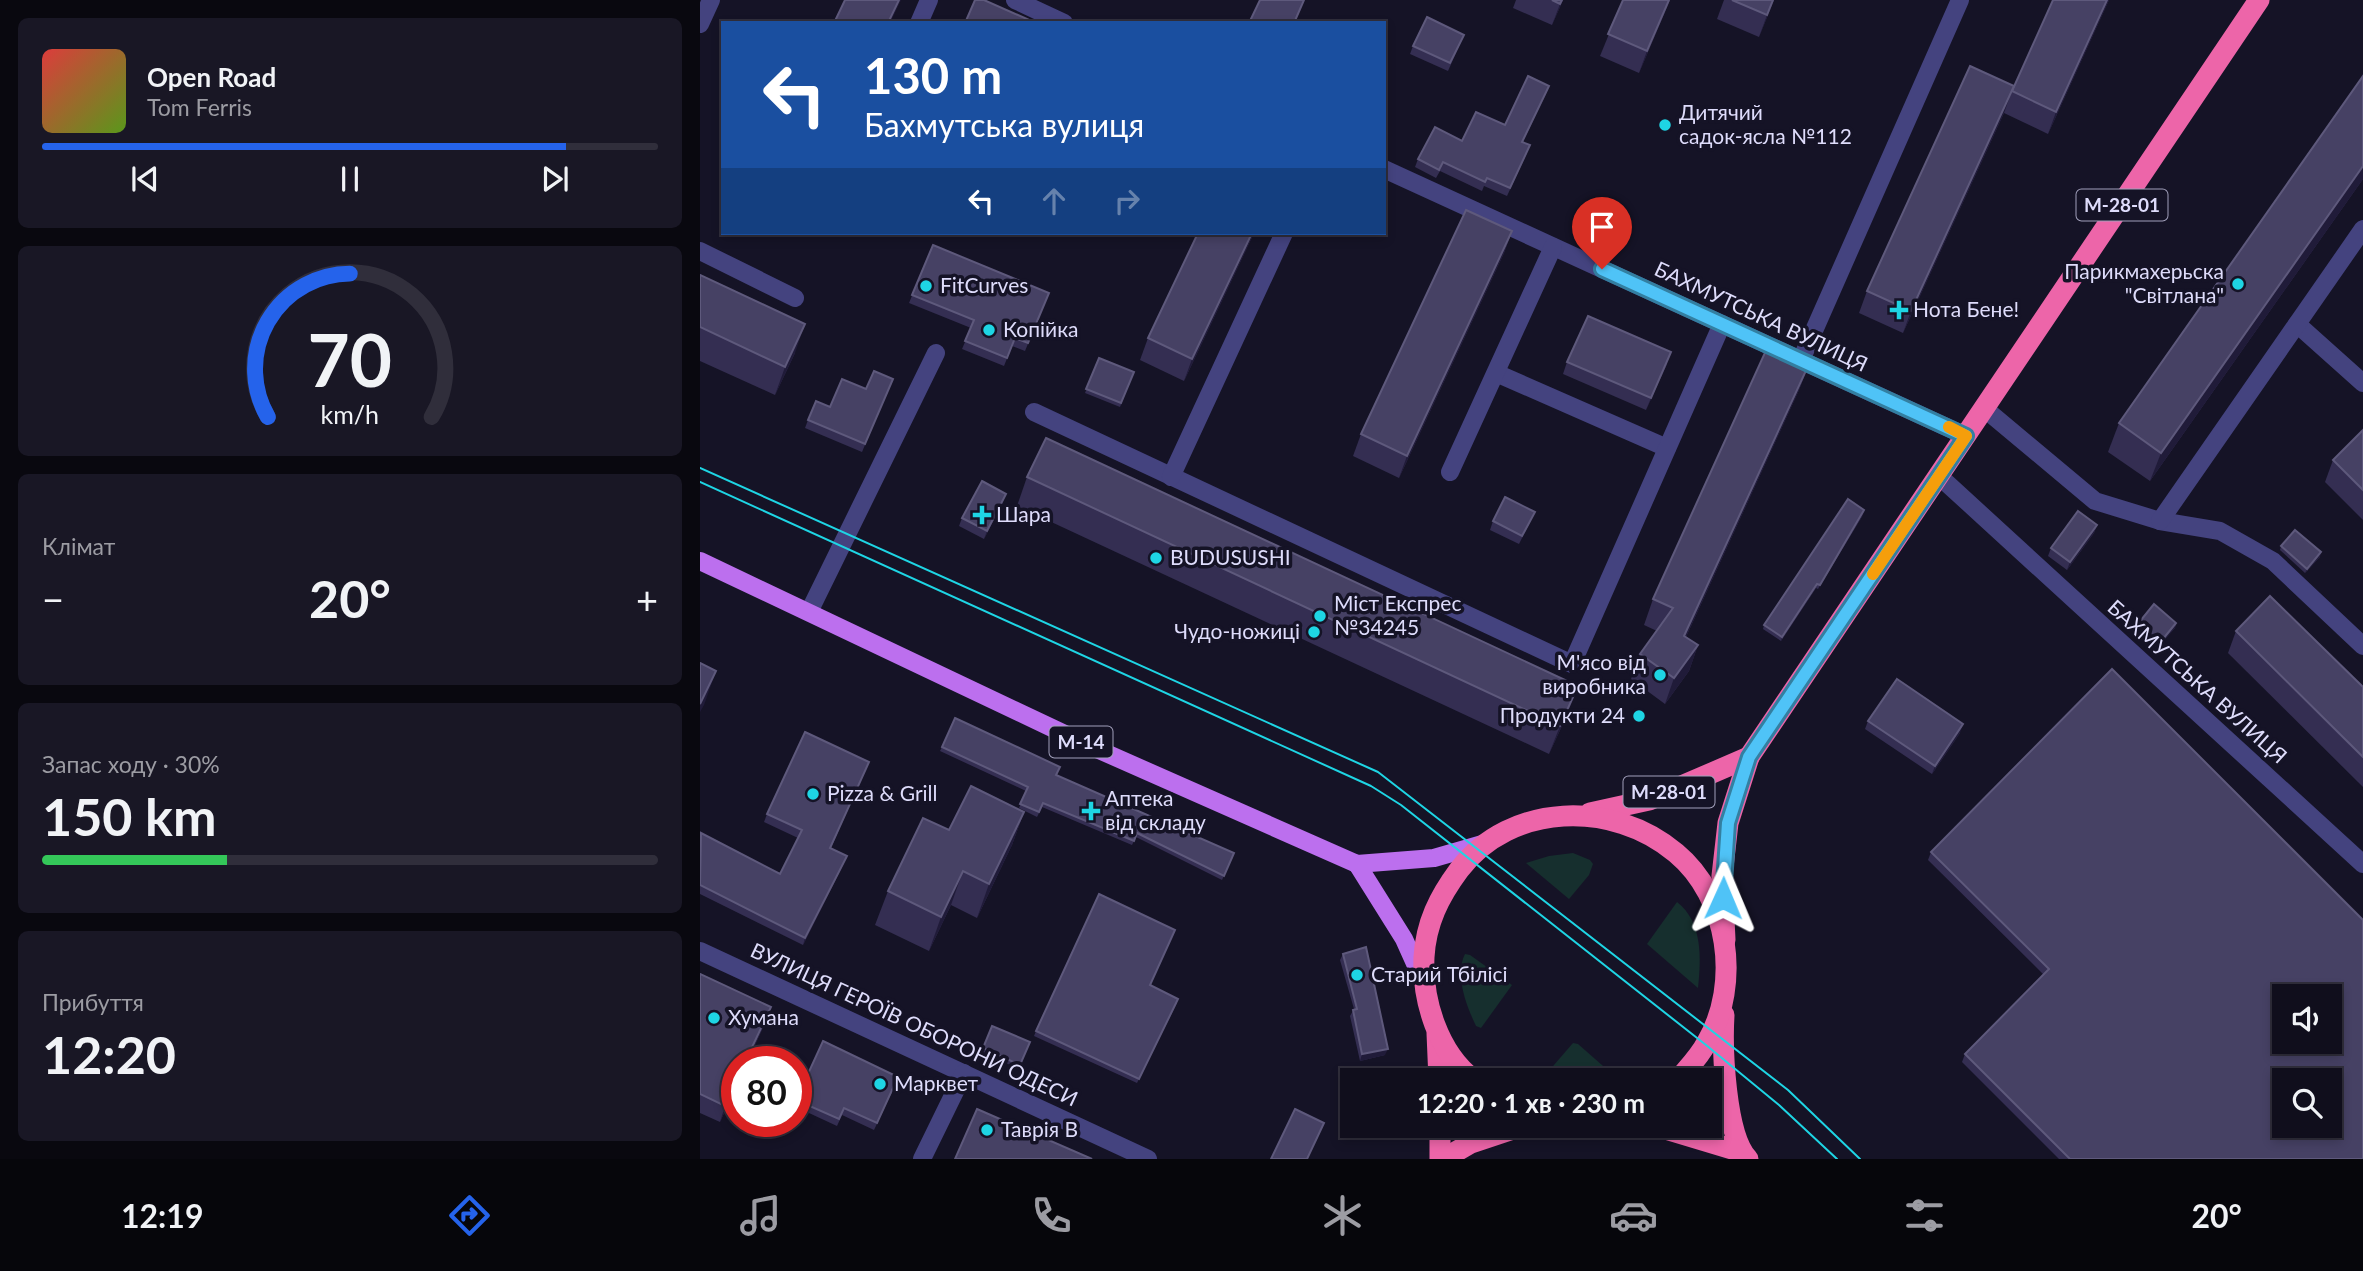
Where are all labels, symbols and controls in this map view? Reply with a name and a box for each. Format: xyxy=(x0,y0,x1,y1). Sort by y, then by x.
text: 130 m xyxy=(864,46,1002,104)
icon: left xyxy=(749,49,840,140)
text: Open Road xyxy=(147,61,276,93)
text: Tom Ferris xyxy=(147,93,252,121)
place label: Дитячий садок-ясла №112 xyxy=(1679,99,1852,148)
text: Бахмутська вулиця xyxy=(864,105,1144,144)
marker: Дитячий садок-ясла №112 xyxy=(1657,117,1673,133)
icon: previous xyxy=(126,160,164,198)
icon: pause xyxy=(331,160,369,198)
icon: next xyxy=(536,160,574,198)
icon: left xyxy=(962,182,1000,220)
icon: ahead xyxy=(1035,182,1073,220)
icon: right xyxy=(1108,182,1146,220)
road number: М-28-01 xyxy=(2076,190,2168,220)
pin xyxy=(1572,197,1632,269)
icon: arrive xyxy=(1583,208,1621,246)
street label: БАХМУТСЬКА ВУЛИЦЯ xyxy=(1651,255,1872,376)
place label: Парикмахерьска "Світлана" xyxy=(2064,258,2224,307)
place label: FitCurves xyxy=(940,272,1028,297)
marker: Парикмахерьска "Світлана" xyxy=(2230,276,2246,292)
marker: FitCurves xyxy=(918,278,934,294)
place label: Нота Бене! xyxy=(1913,296,2019,321)
marker: Нота Бене! xyxy=(1891,302,1907,318)
text: 70 xyxy=(308,316,392,404)
place label: Копійка xyxy=(1003,316,1078,341)
marker: Копійка xyxy=(981,322,997,338)
text: km/h xyxy=(321,399,379,429)
place label: Шара xyxy=(996,501,1051,526)
marker: Шара xyxy=(974,507,990,523)
text: Клімат xyxy=(42,532,115,560)
place label: BUDUSUSHI xyxy=(1170,544,1291,569)
marker: BUDUSUSHI xyxy=(1148,550,1164,566)
text: 20° xyxy=(309,567,391,629)
text: − xyxy=(42,576,64,622)
text: + xyxy=(636,576,658,622)
place label: Міст Експрес №34245 xyxy=(1334,590,1461,639)
street label: БАХМУТСЬКА ВУЛИЦЯ xyxy=(2103,594,2293,768)
marker: Міст Експрес №34245 xyxy=(1312,608,1328,624)
place label: Чудо-ножиці xyxy=(1174,618,1300,643)
marker: Чудо-ножиці xyxy=(1306,624,1322,640)
place label: М'ясо від виробника xyxy=(1542,649,1646,698)
marker: М'ясо від виробника xyxy=(1652,667,1668,683)
place label: Продукти 24 xyxy=(1500,702,1625,727)
marker: Продукти 24 xyxy=(1631,708,1647,724)
road number: М-14 xyxy=(1050,726,1112,758)
text: Запас ходу · 30% xyxy=(42,750,220,778)
road number: М-28-01 xyxy=(1623,776,1714,807)
place label: Pizza & Grill xyxy=(827,780,937,805)
text: 150 km xyxy=(42,785,216,847)
place label: Аптека від складу xyxy=(1105,785,1206,834)
marker: Pizza & Grill xyxy=(805,786,821,802)
marker: Аптека від складу xyxy=(1083,803,1099,819)
position arrow xyxy=(1686,861,1760,935)
street label: ВУЛИЦЯ ГЕРОЇВ ОБОРОНИ ОДЕСИ xyxy=(747,937,1082,1111)
place label: Старий Тбілісі xyxy=(1371,961,1508,986)
marker: Старий Тбілісі xyxy=(1349,967,1365,983)
map controls xyxy=(2272,984,2342,1138)
button: sound xyxy=(2272,984,2342,1054)
text: Прибуття xyxy=(42,988,144,1016)
place label: Хумана xyxy=(728,1004,799,1029)
marker: Хумана xyxy=(706,1010,722,1026)
text: 12:20 xyxy=(42,1023,176,1085)
speed limit sign: 80 xyxy=(721,1046,812,1137)
button: search xyxy=(2272,1068,2342,1138)
place label: Марквет xyxy=(894,1070,979,1095)
marker: Марквет xyxy=(872,1076,888,1092)
text: 12:20 · 1 хв · 230 m xyxy=(1417,1087,1645,1119)
place label: Таврія В xyxy=(1001,1116,1078,1141)
marker: Таврія В xyxy=(979,1122,995,1138)
icon: directions xyxy=(445,1191,494,1240)
icon: music xyxy=(736,1191,785,1240)
icon: phone xyxy=(1027,1191,1076,1240)
icon: climate xyxy=(1318,1191,1367,1240)
icon: car xyxy=(1609,1191,1658,1240)
icon: filters xyxy=(1900,1191,1949,1240)
text: 12:19 xyxy=(121,1196,203,1235)
text: 20° xyxy=(2191,1196,2242,1235)

